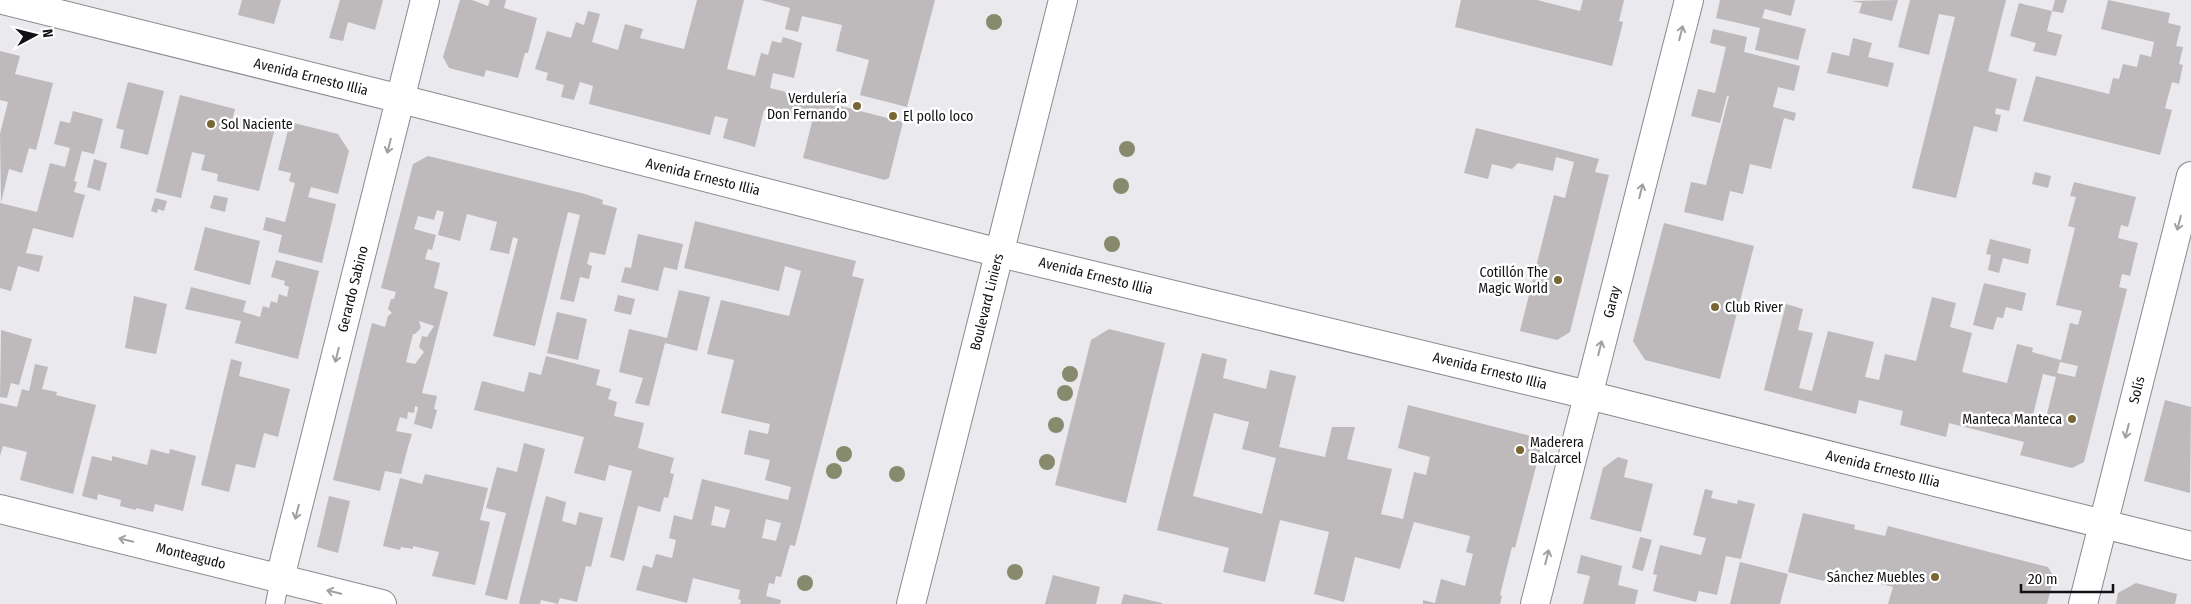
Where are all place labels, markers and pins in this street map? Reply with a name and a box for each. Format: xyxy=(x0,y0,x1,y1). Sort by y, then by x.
place label: Verdulería Don Fernando xyxy=(767,90,847,123)
marker: Verdulería Don Fernando xyxy=(851,100,863,112)
place label: El pollo loco xyxy=(903,108,973,125)
marker: El pollo loco xyxy=(887,110,899,122)
place label: Sol Naciente xyxy=(221,116,293,133)
marker: Sol Naciente xyxy=(205,118,217,130)
place label: Cotillón The Magic World xyxy=(1478,264,1548,297)
marker: Cotillón The Magic World xyxy=(1552,274,1564,286)
place label: Club River xyxy=(1725,299,1783,316)
marker: Club River xyxy=(1709,301,1721,313)
place label: Manteca Manteca xyxy=(1962,411,2062,428)
marker: Manteca Manteca xyxy=(2066,413,2078,425)
place label: Maderera Balcarcel xyxy=(1530,434,1584,467)
marker: Maderera Balcarcel xyxy=(1514,444,1526,456)
place label: Sánchez Muebles xyxy=(1827,569,1925,586)
marker: Sánchez Muebles xyxy=(1929,571,1941,583)

